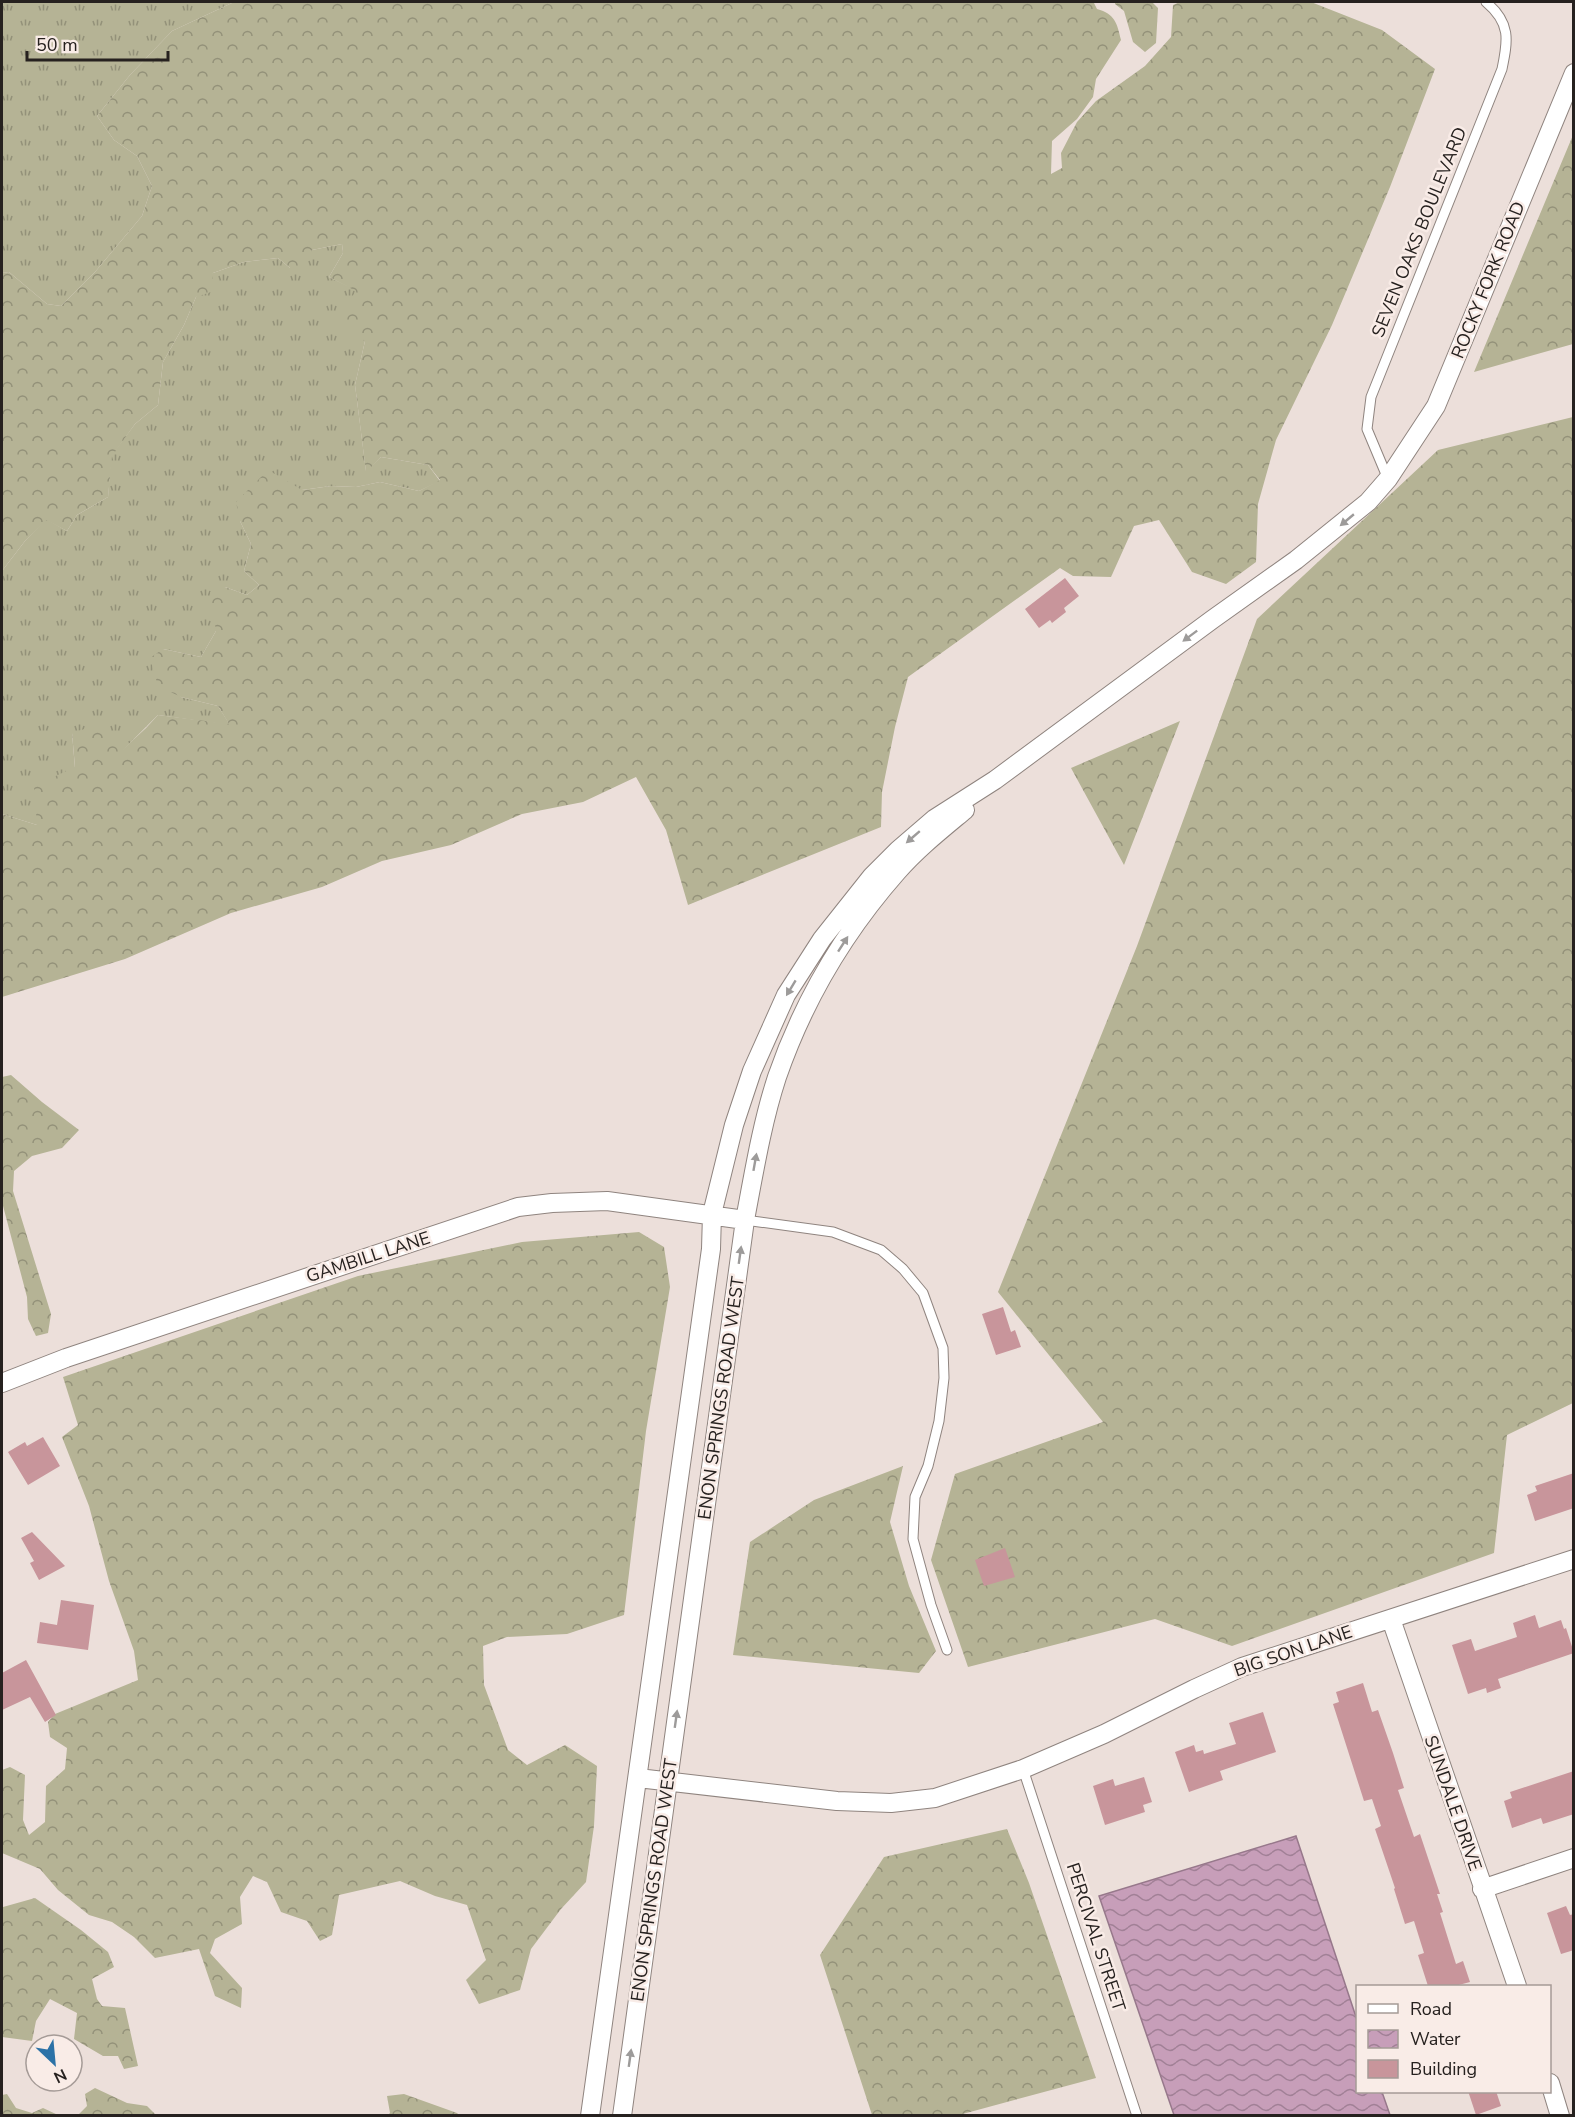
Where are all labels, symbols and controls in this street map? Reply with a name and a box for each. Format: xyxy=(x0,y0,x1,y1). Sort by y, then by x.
scale bar xyxy=(27,24,168,62)
text: 50 m xyxy=(36,33,78,57)
street label: SEVEN OAKS BOULEVARD xyxy=(1366,123,1472,341)
street label: ROCKY FORK ROAD xyxy=(1446,198,1530,362)
one-way arrow xyxy=(1339,514,1355,527)
one-way arrow xyxy=(1182,630,1198,642)
one-way arrow xyxy=(906,830,921,843)
one-way arrow xyxy=(837,936,848,952)
one-way arrow xyxy=(786,979,797,996)
one-way arrow xyxy=(751,1152,760,1171)
street label: GAMBILL LANE xyxy=(303,1226,433,1288)
one-way arrow xyxy=(736,1246,745,1265)
street label: ENON SPRINGS ROAD WEST xyxy=(692,1275,750,1521)
street label: BIG SON LANE xyxy=(1231,1620,1355,1682)
one-way arrow xyxy=(672,1709,681,1728)
street label: SUNDALE DRIVE xyxy=(1419,1732,1487,1874)
street label: ENON SPRINGS ROAD WEST xyxy=(625,1757,683,2003)
street label: PERCIVAL STREET xyxy=(1061,1860,1131,2014)
legend xyxy=(1356,1985,1551,2093)
text: Road xyxy=(1410,1997,1452,2021)
text: Water xyxy=(1410,2027,1461,2051)
north arrow xyxy=(24,2033,84,2093)
one-way arrow xyxy=(625,2048,634,2067)
text: Building xyxy=(1410,2057,1477,2081)
text: N xyxy=(50,2063,70,2088)

